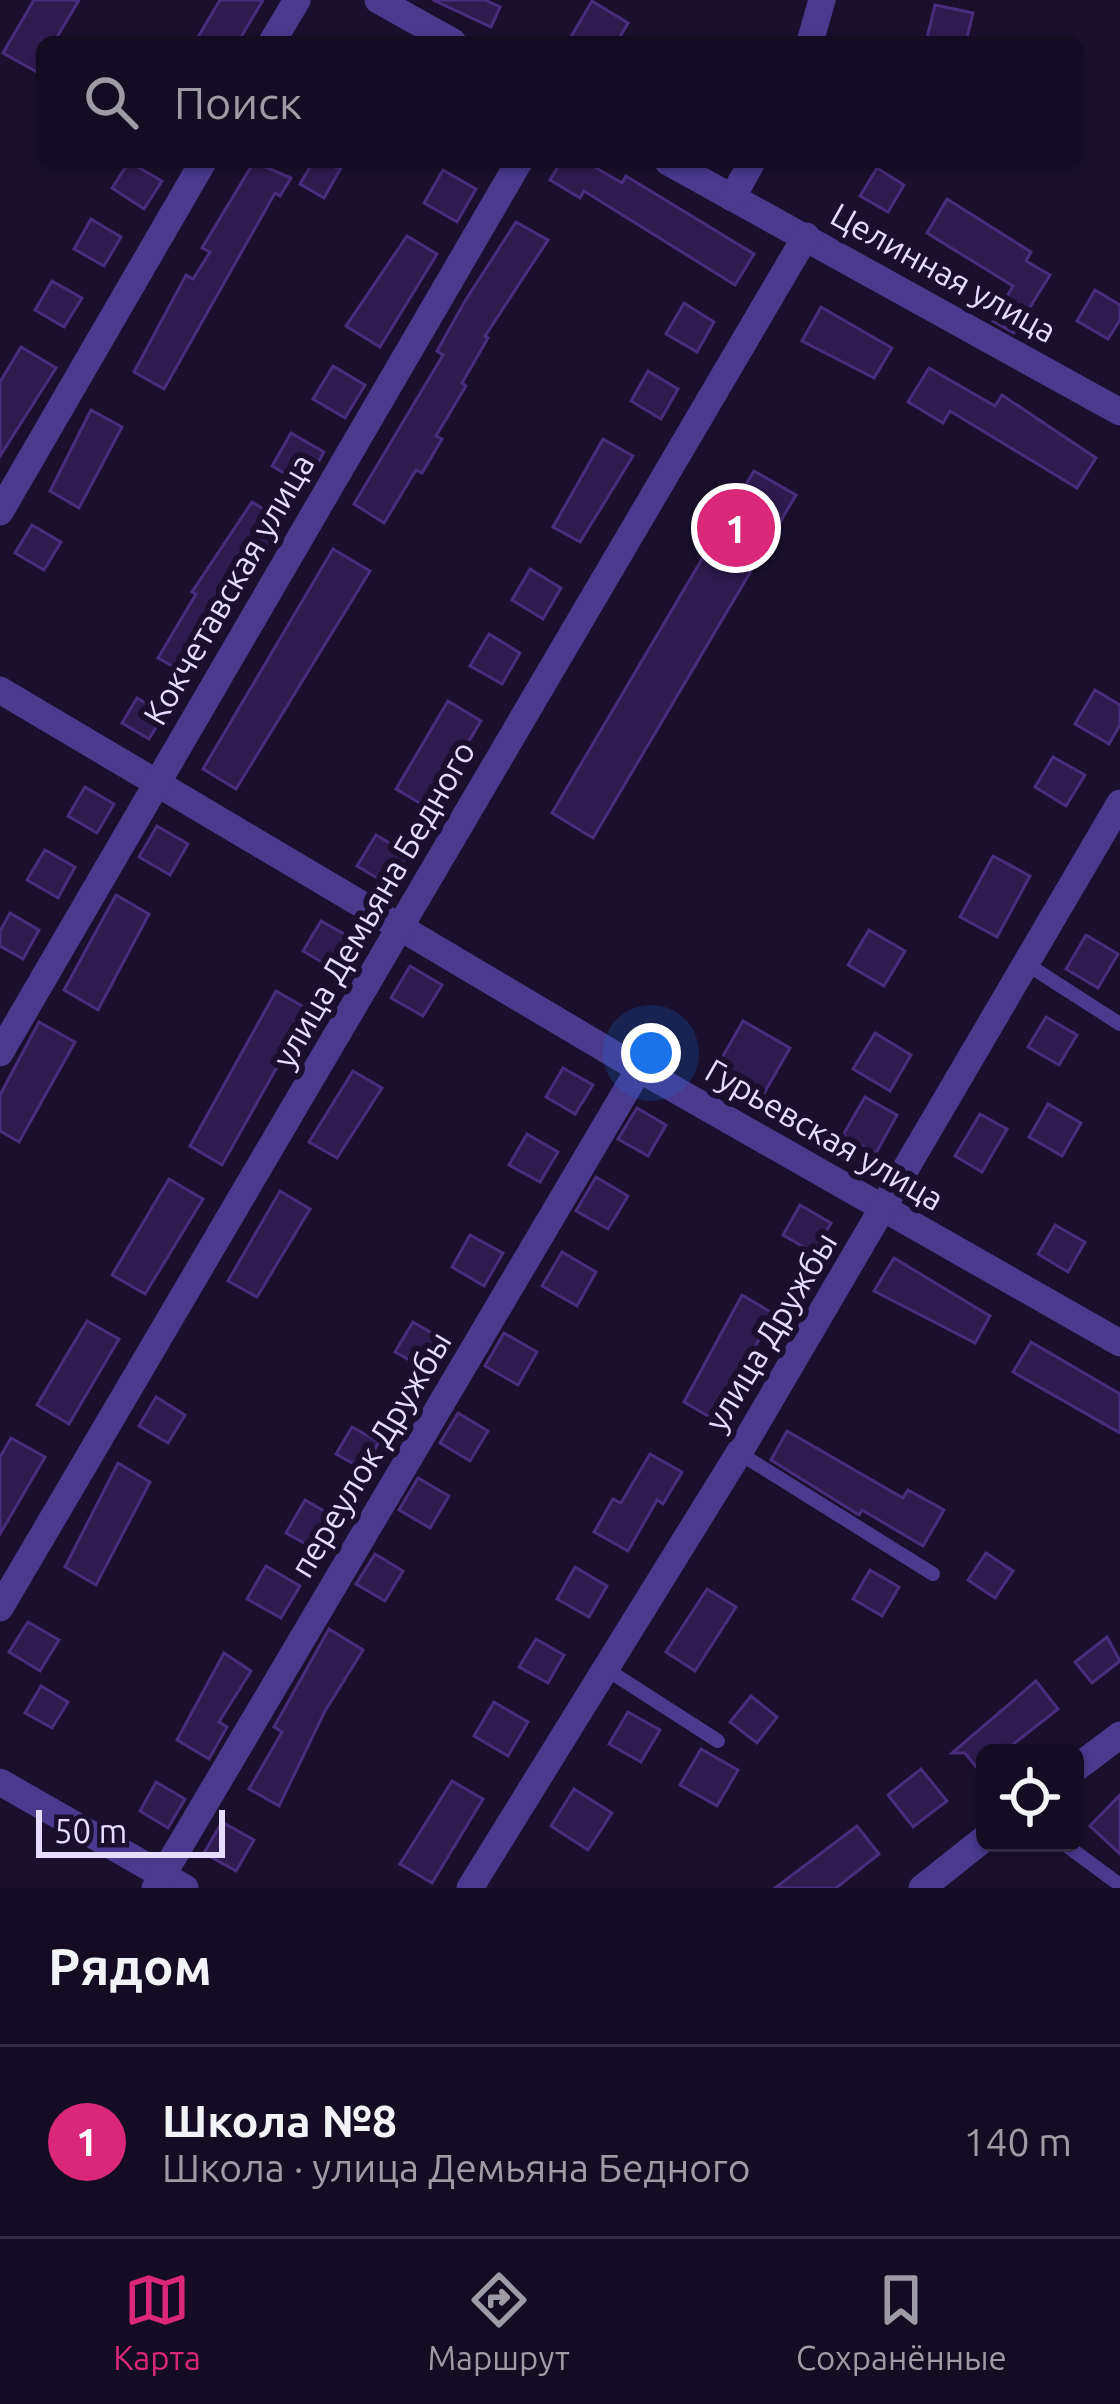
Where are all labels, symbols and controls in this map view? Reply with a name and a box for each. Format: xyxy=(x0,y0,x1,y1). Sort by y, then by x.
search box xyxy=(36,36,1084,168)
icon: search xyxy=(78,69,144,135)
text: Поиск xyxy=(174,77,302,128)
street label: Целинная улица xyxy=(825,195,1063,349)
street label: Кокчетавская улица xyxy=(135,447,321,731)
pin: 1 xyxy=(697,483,775,573)
street label: улица Демьяна Бедного xyxy=(264,734,482,1074)
your location xyxy=(621,1023,681,1083)
street label: Гурьевская улица xyxy=(699,1051,951,1217)
street label: улица Дружбы xyxy=(696,1225,844,1437)
street label: переулок Дружбы xyxy=(282,1325,458,1583)
map controls xyxy=(976,1744,1084,1852)
button: locate xyxy=(976,1744,1084,1852)
scale bar xyxy=(36,1804,225,1857)
text: 50 m xyxy=(54,1812,127,1849)
text: Рядом xyxy=(48,1937,212,1995)
text: Школа №8 xyxy=(162,2095,397,2146)
text: 1 xyxy=(76,2120,98,2163)
text: 140 m xyxy=(963,2120,1072,2163)
text: Школа · улица Демьяна Бедного xyxy=(162,2146,751,2189)
tab: Карта xyxy=(113,2267,201,2376)
tab: Маршрут xyxy=(427,2267,570,2376)
tab: Сохранённые xyxy=(796,2267,1007,2376)

